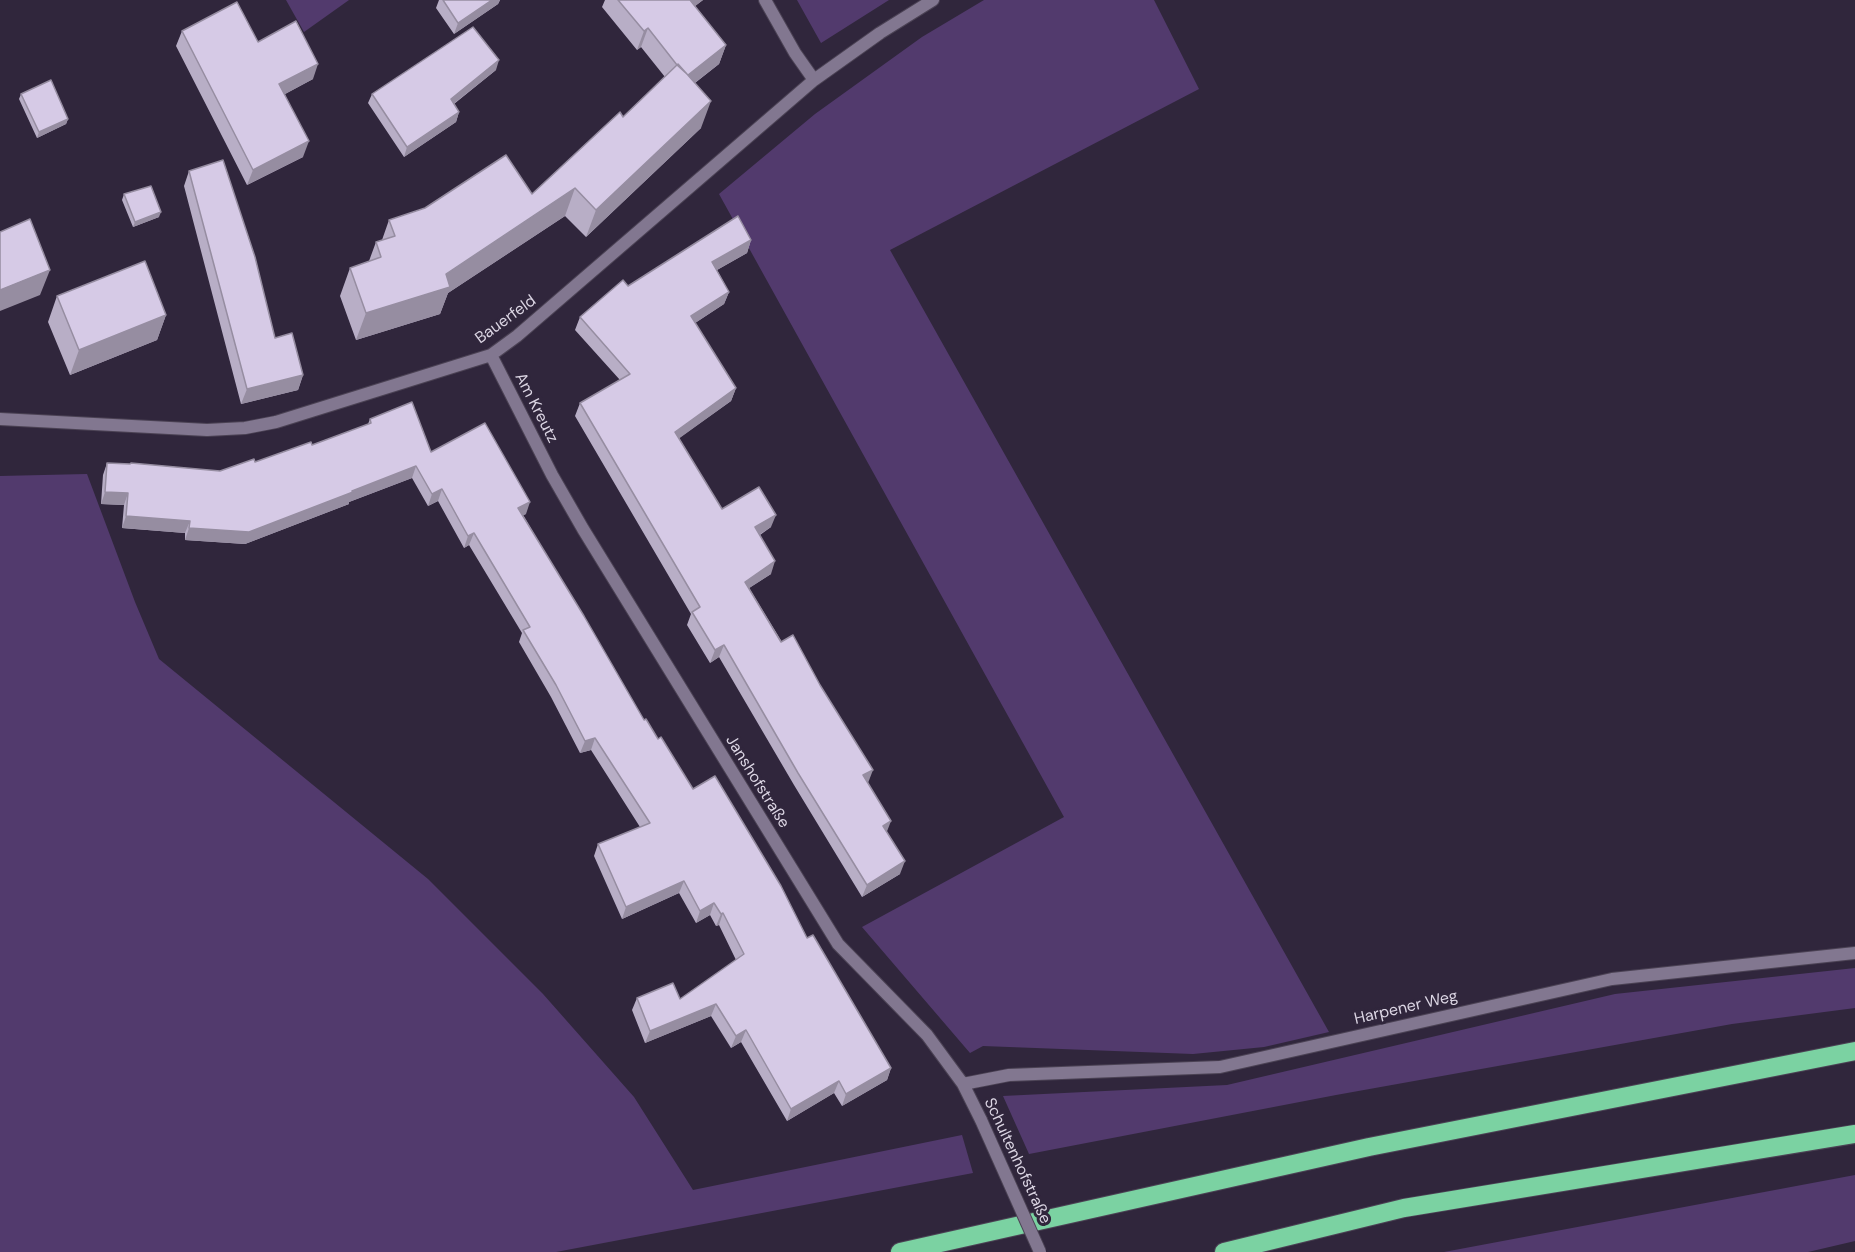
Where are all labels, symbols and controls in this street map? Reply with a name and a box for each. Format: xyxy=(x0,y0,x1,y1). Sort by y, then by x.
street label: Bauerfeld xyxy=(472,292,540,348)
street label: Am Kreutz xyxy=(510,370,562,446)
street label: Janshofstraße xyxy=(721,732,793,832)
street label: Harpener Weg xyxy=(1352,987,1460,1029)
street label: Schultenhofstraße xyxy=(979,1095,1055,1227)

